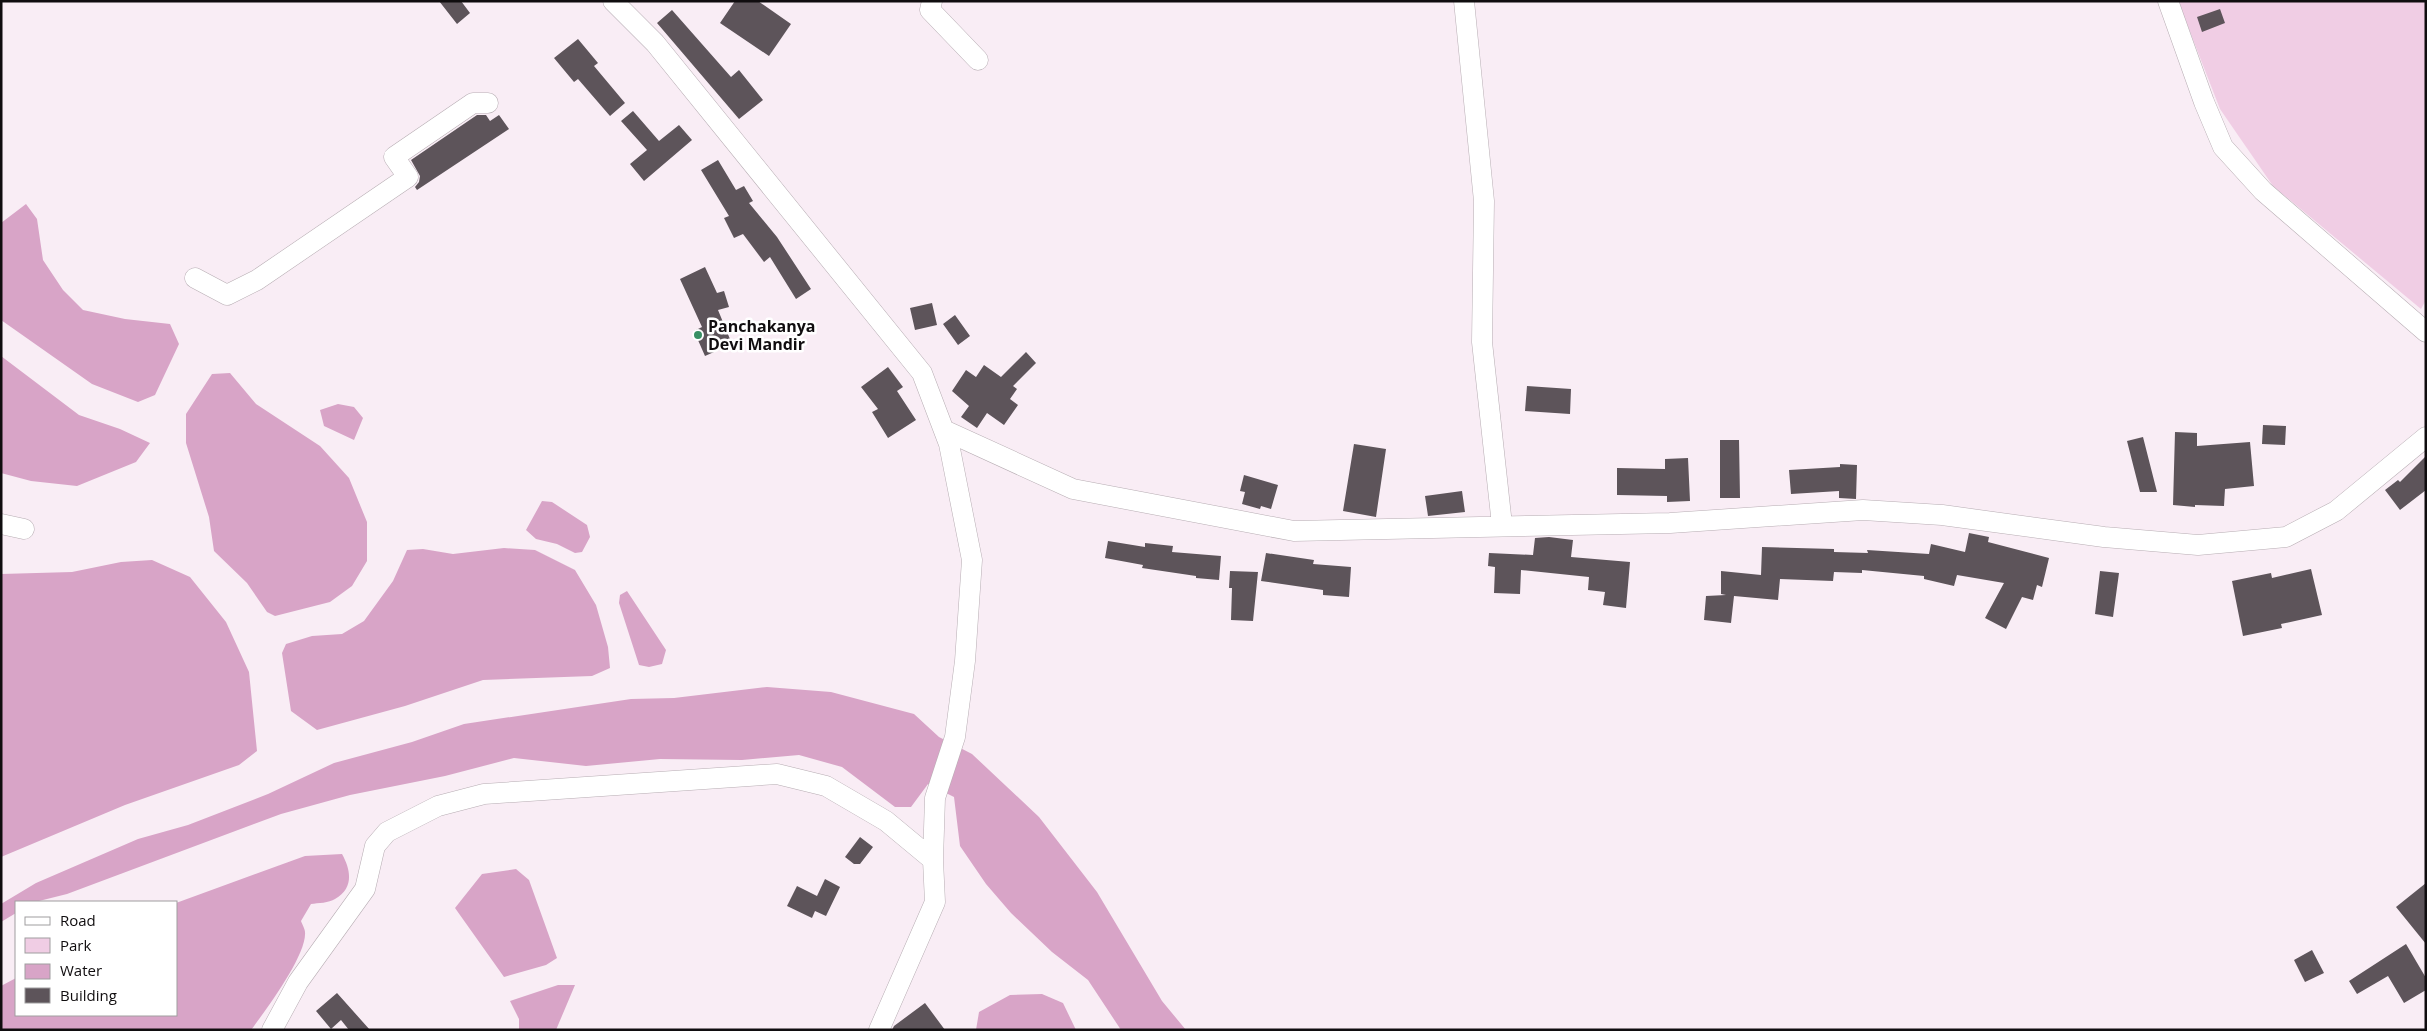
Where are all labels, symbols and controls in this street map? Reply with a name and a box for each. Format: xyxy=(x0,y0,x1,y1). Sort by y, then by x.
place label: Panchakanya Devi Mandir xyxy=(708,315,816,355)
marker: Panchakanya Devi Mandir xyxy=(692,329,704,341)
legend xyxy=(15,901,178,1016)
text: Road xyxy=(60,910,96,930)
text: Park xyxy=(60,935,91,955)
text: Water xyxy=(60,960,102,980)
text: Building xyxy=(60,985,117,1005)

